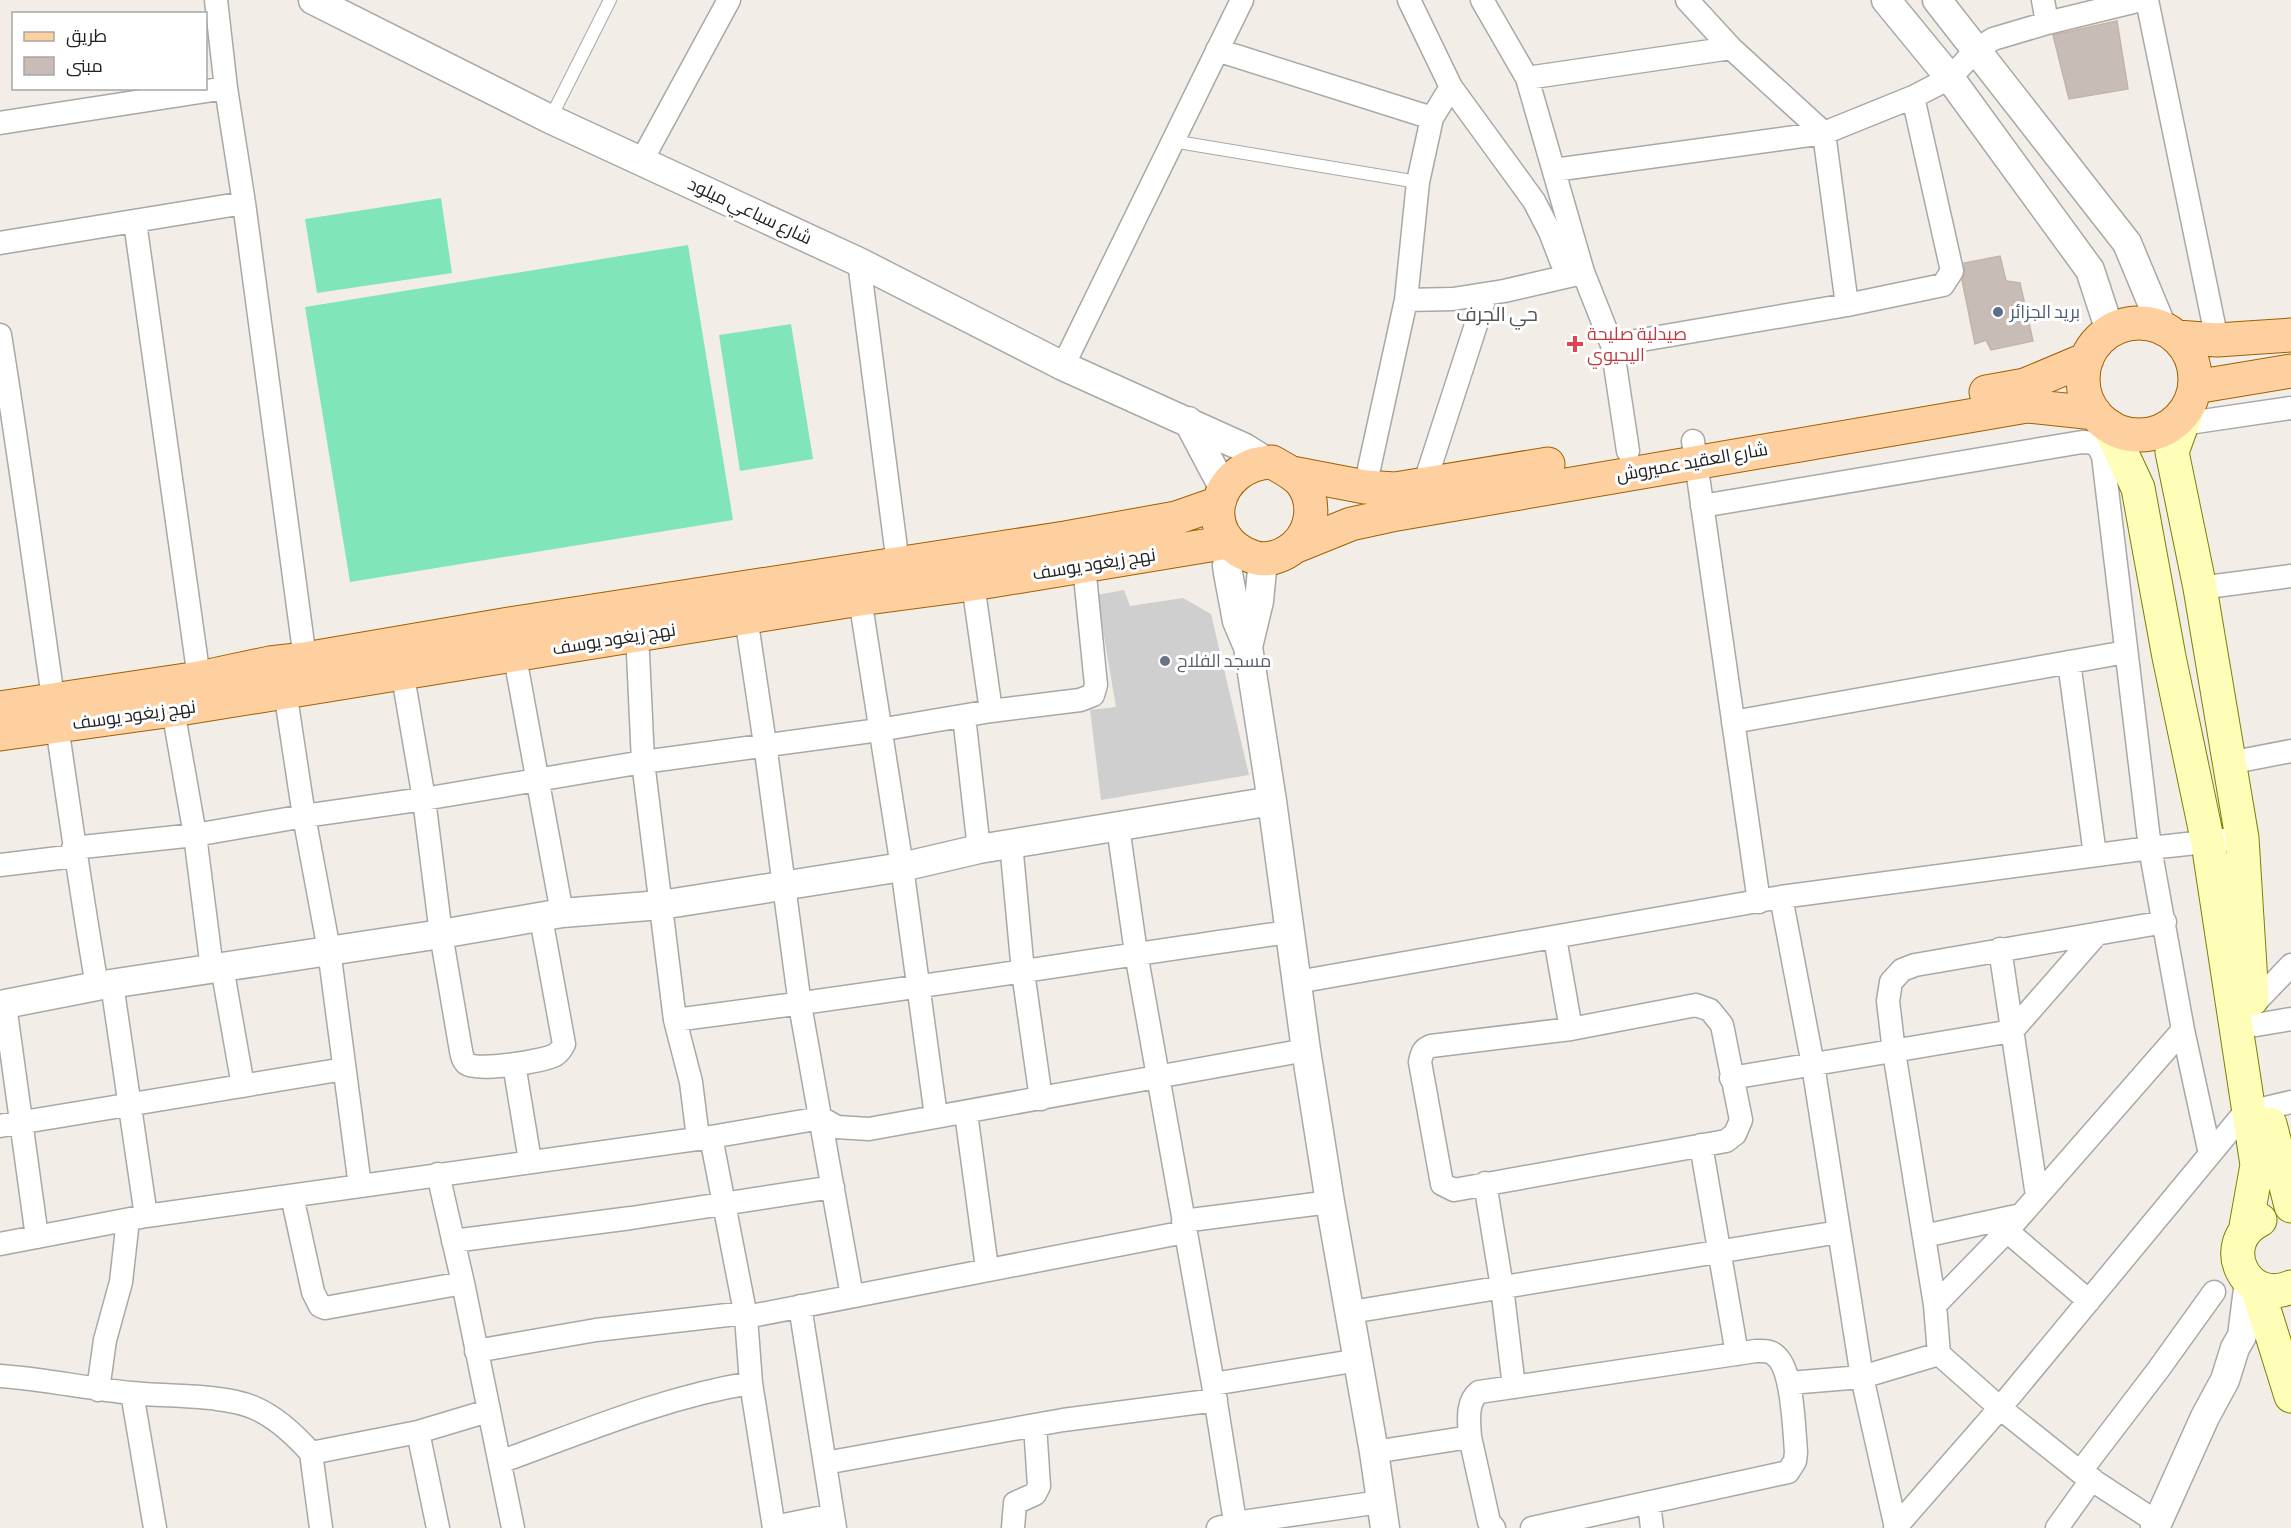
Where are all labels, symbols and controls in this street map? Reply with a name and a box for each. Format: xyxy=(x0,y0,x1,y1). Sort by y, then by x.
legend xyxy=(12,12,207,90)
text: طريق xyxy=(66,28,107,48)
text: مبنى xyxy=(66,58,103,77)
street label: شارع سباعي ميلود xyxy=(683,174,815,252)
place label: بريد الجزائر xyxy=(2009,304,2080,323)
district label: حي الجرف xyxy=(1456,305,1538,330)
marker: بريد الجزائر xyxy=(1991,305,2005,319)
place label: صيدلية صليحة اليحيوي xyxy=(1587,326,1687,369)
marker: صيدلية صليحة اليحيوي xyxy=(1568,337,1582,351)
street label: شارع العقيد عميروش xyxy=(1615,440,1770,487)
street label: نهج زيغود يوسف xyxy=(1031,546,1157,586)
street label: نهج زيغود يوسف xyxy=(551,621,677,661)
place label: مسجد الفلاح xyxy=(1177,653,1271,673)
marker: مسجد الفلاح xyxy=(1158,654,1172,668)
street label: نهج زيغود يوسف xyxy=(71,698,197,736)

